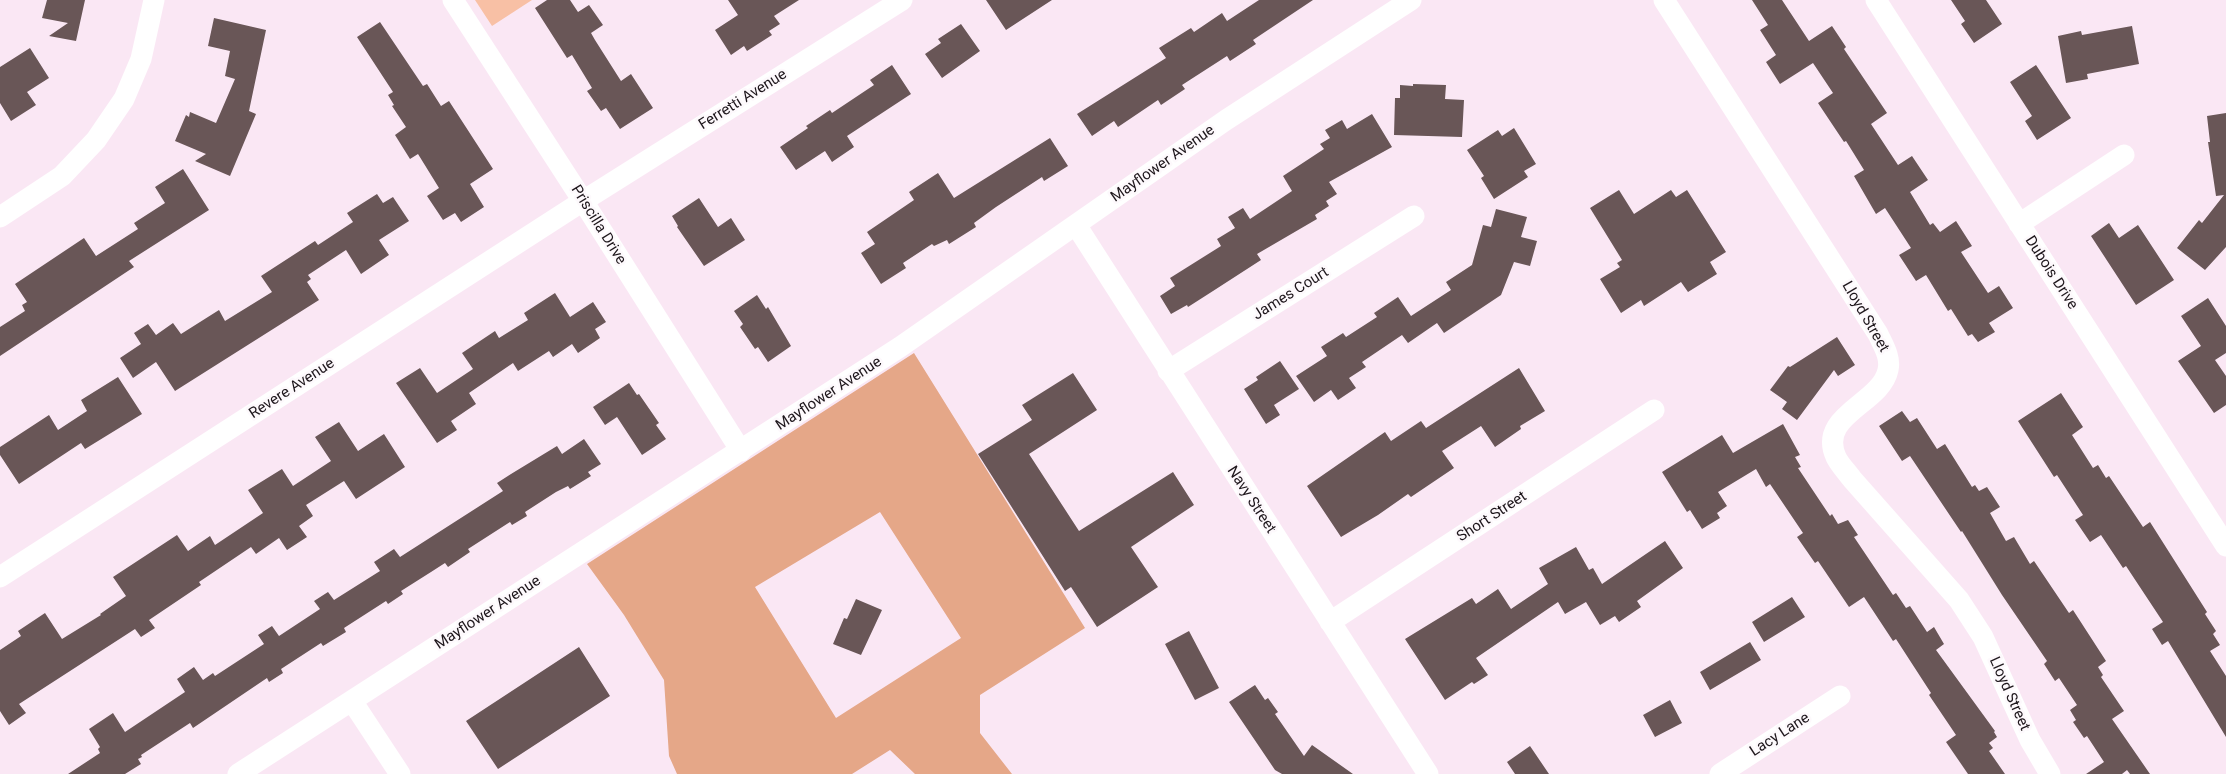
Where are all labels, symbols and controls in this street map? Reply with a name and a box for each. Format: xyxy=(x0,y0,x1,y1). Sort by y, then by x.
street label: Ferretti Avenue xyxy=(696,66,790,134)
street label: Mayflower Avenue xyxy=(1108,122,1218,206)
street label: Priscilla Drive xyxy=(566,182,630,268)
street label: Dubois Drive xyxy=(2021,233,2081,313)
street label: James Court xyxy=(1250,264,1332,324)
street label: Lloyd Street xyxy=(1837,278,1893,356)
street label: Mayflower Avenue xyxy=(773,353,885,435)
street label: Revere Avenue xyxy=(246,355,338,423)
street label: Navy Street xyxy=(1223,463,1279,537)
street label: Short Street xyxy=(1454,488,1530,546)
street label: Mayflower Avenue xyxy=(432,572,544,654)
street label: Lloyd Street xyxy=(1985,654,2033,734)
street label: Lacy Lane xyxy=(1747,709,1813,761)

